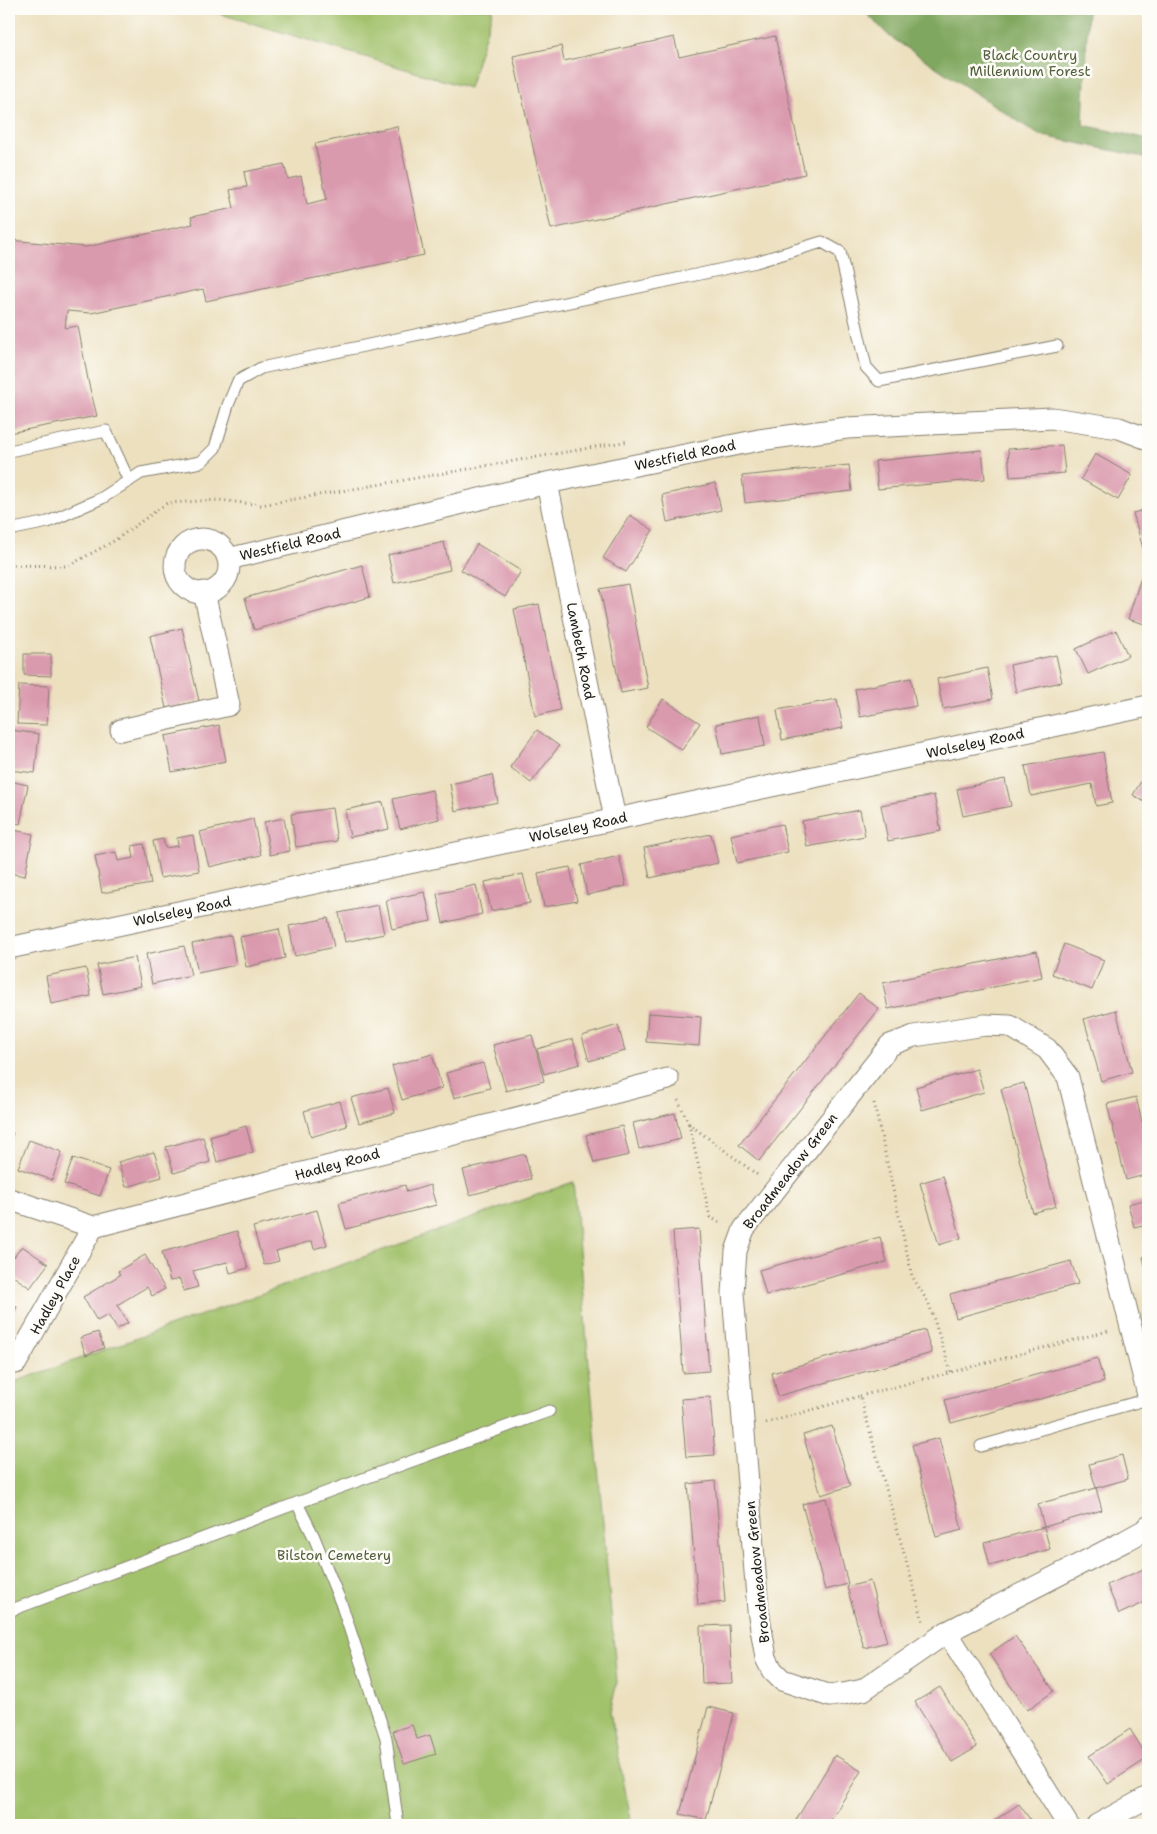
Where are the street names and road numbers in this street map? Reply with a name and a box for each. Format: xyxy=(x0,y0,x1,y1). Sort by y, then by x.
street label: Westfield Road xyxy=(633,435,737,475)
street label: Westfield Road xyxy=(238,524,342,564)
street label: Lambeth Road xyxy=(563,601,599,701)
street label: Wolseley Road xyxy=(924,724,1026,762)
street label: Wolseley Road xyxy=(527,808,629,846)
street label: Wolseley Road xyxy=(131,892,233,930)
street label: Broadmeadow Green xyxy=(739,1109,841,1233)
street label: Hadley Road xyxy=(293,1144,382,1184)
street label: Hadley Place xyxy=(26,1252,84,1338)
street label: Broadmeadow Green xyxy=(741,1500,773,1644)

